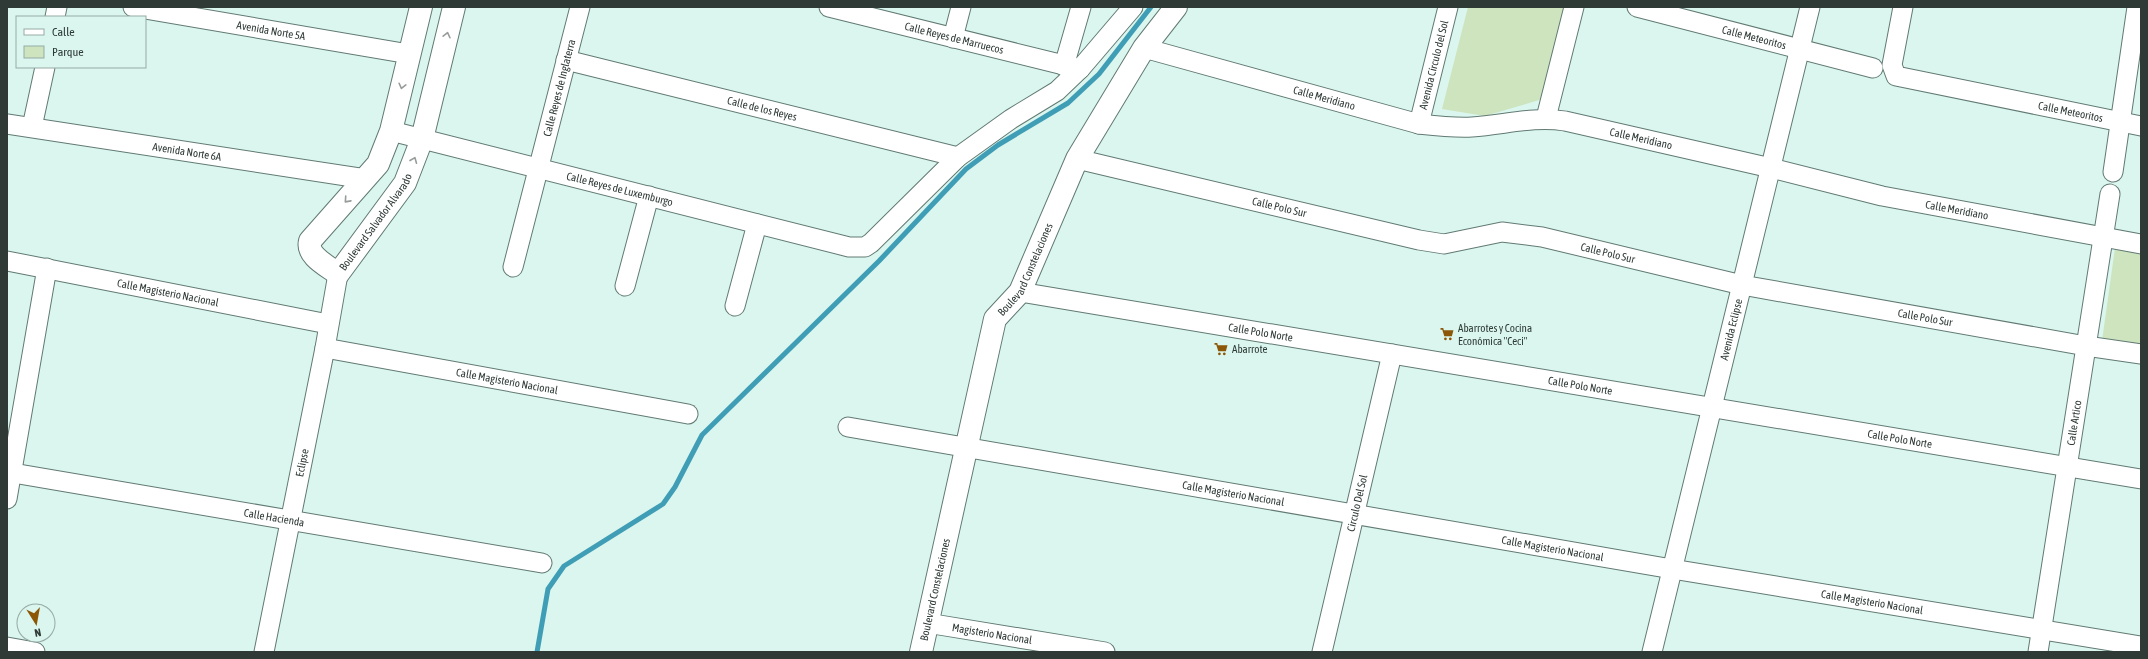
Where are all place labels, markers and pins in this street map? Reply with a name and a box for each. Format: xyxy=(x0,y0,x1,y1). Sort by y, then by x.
place label: Abarrotes y Cocina Económica ''Ceci'' xyxy=(1458,322,1532,347)
supermarket icon: Abarrotes y Cocina Económica ''Ceci'' xyxy=(1439,326,1455,342)
supermarket icon: Abarrote xyxy=(1213,341,1229,357)
place label: Abarrote xyxy=(1232,343,1267,355)

